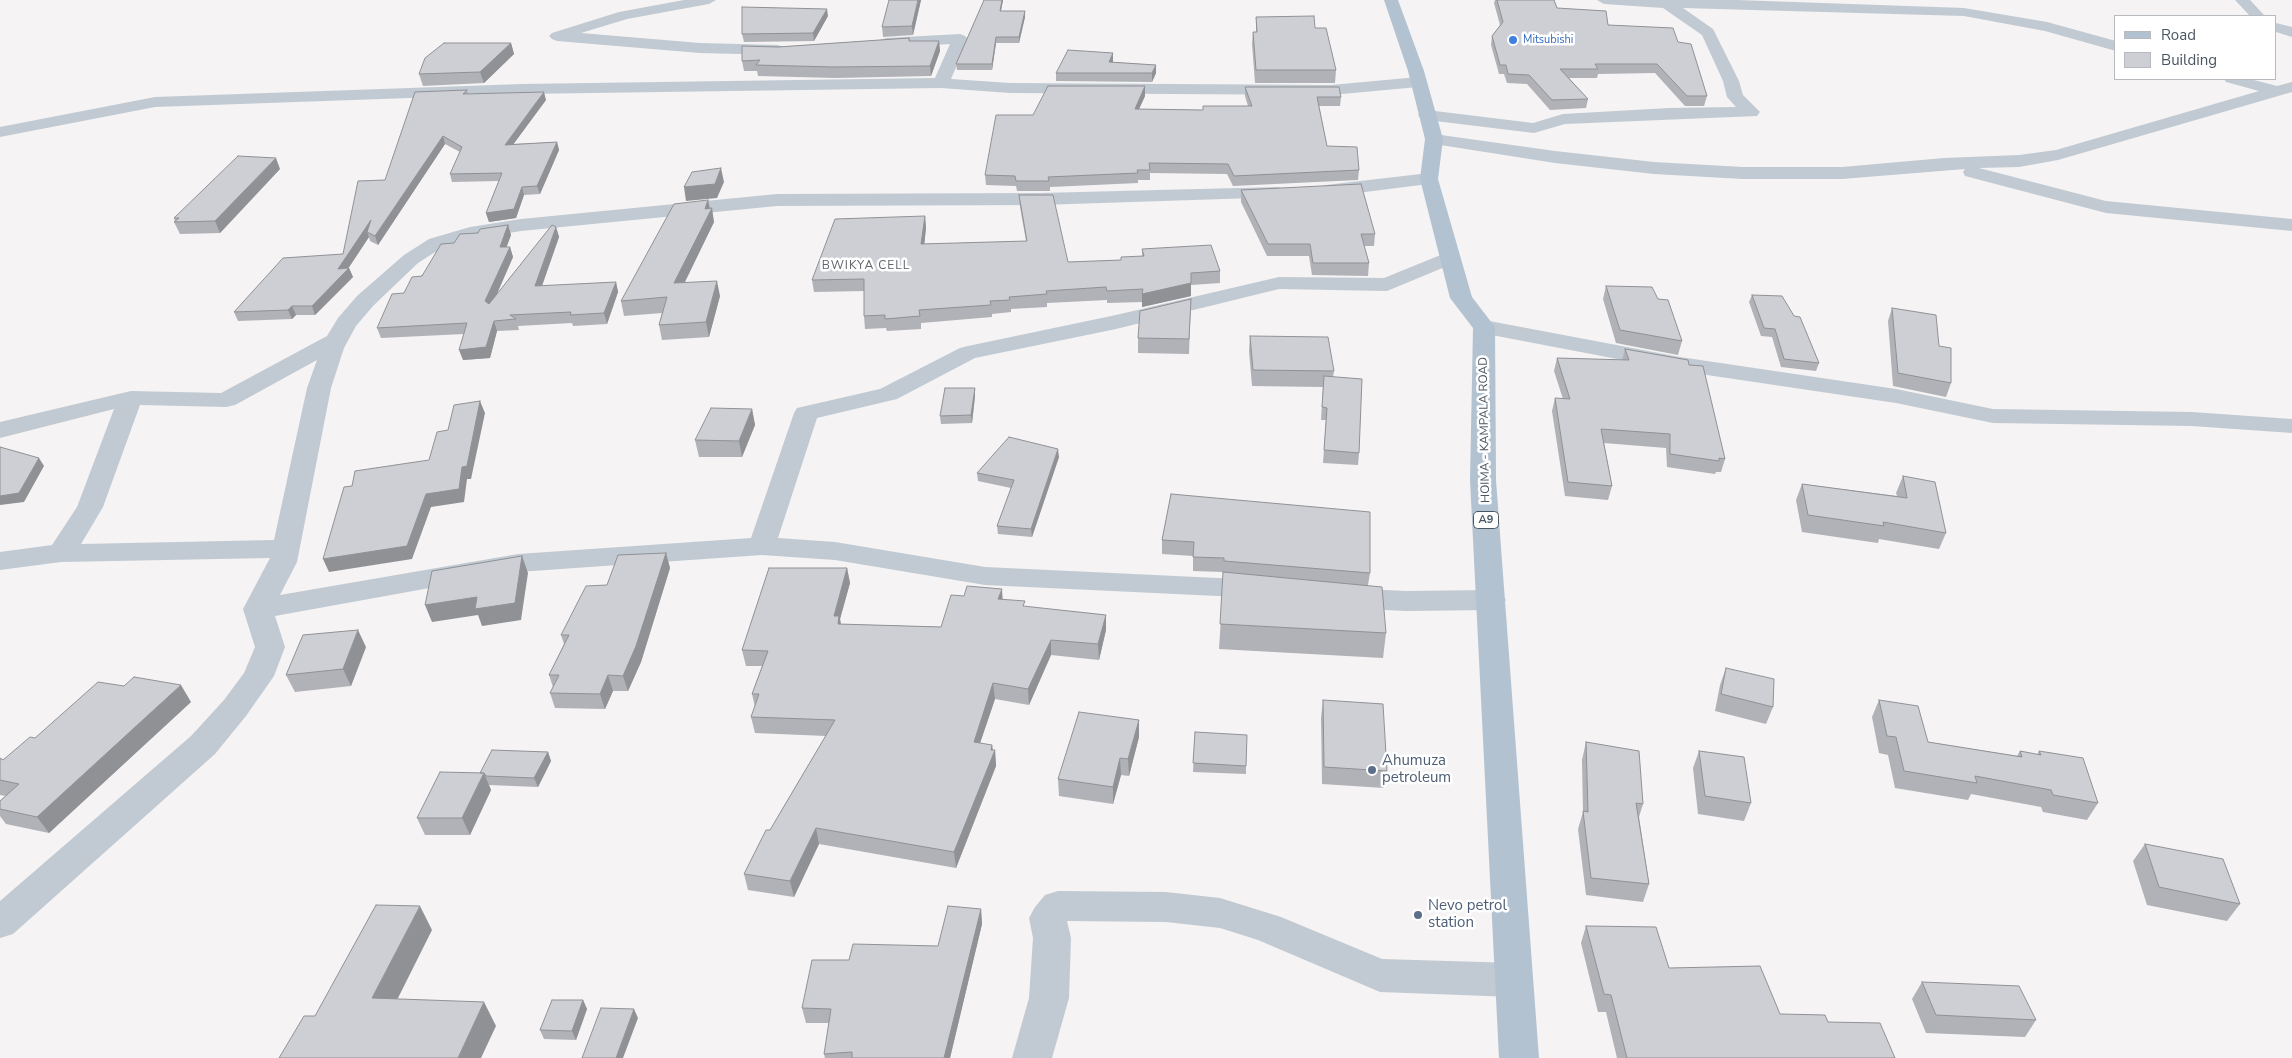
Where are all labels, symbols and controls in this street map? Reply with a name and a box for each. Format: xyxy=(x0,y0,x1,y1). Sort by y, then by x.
legend xyxy=(2114,15,2277,80)
text: Road xyxy=(2161,25,2196,45)
place label: Mitsubishi xyxy=(1523,33,1573,47)
marker: Mitsubishi xyxy=(1507,34,1519,46)
text: Building xyxy=(2161,50,2217,70)
district label: BWIKYA CELL xyxy=(820,259,912,273)
street label: HOIMA - KAMPALA ROAD xyxy=(1477,357,1493,503)
road number: A9 xyxy=(1474,512,1498,528)
place label: Ahumuza petroleum xyxy=(1382,752,1451,787)
marker: Ahumuza petroleum xyxy=(1366,764,1378,776)
place label: Nevo petrol station xyxy=(1428,897,1507,932)
marker: Nevo petrol station xyxy=(1412,909,1424,921)

